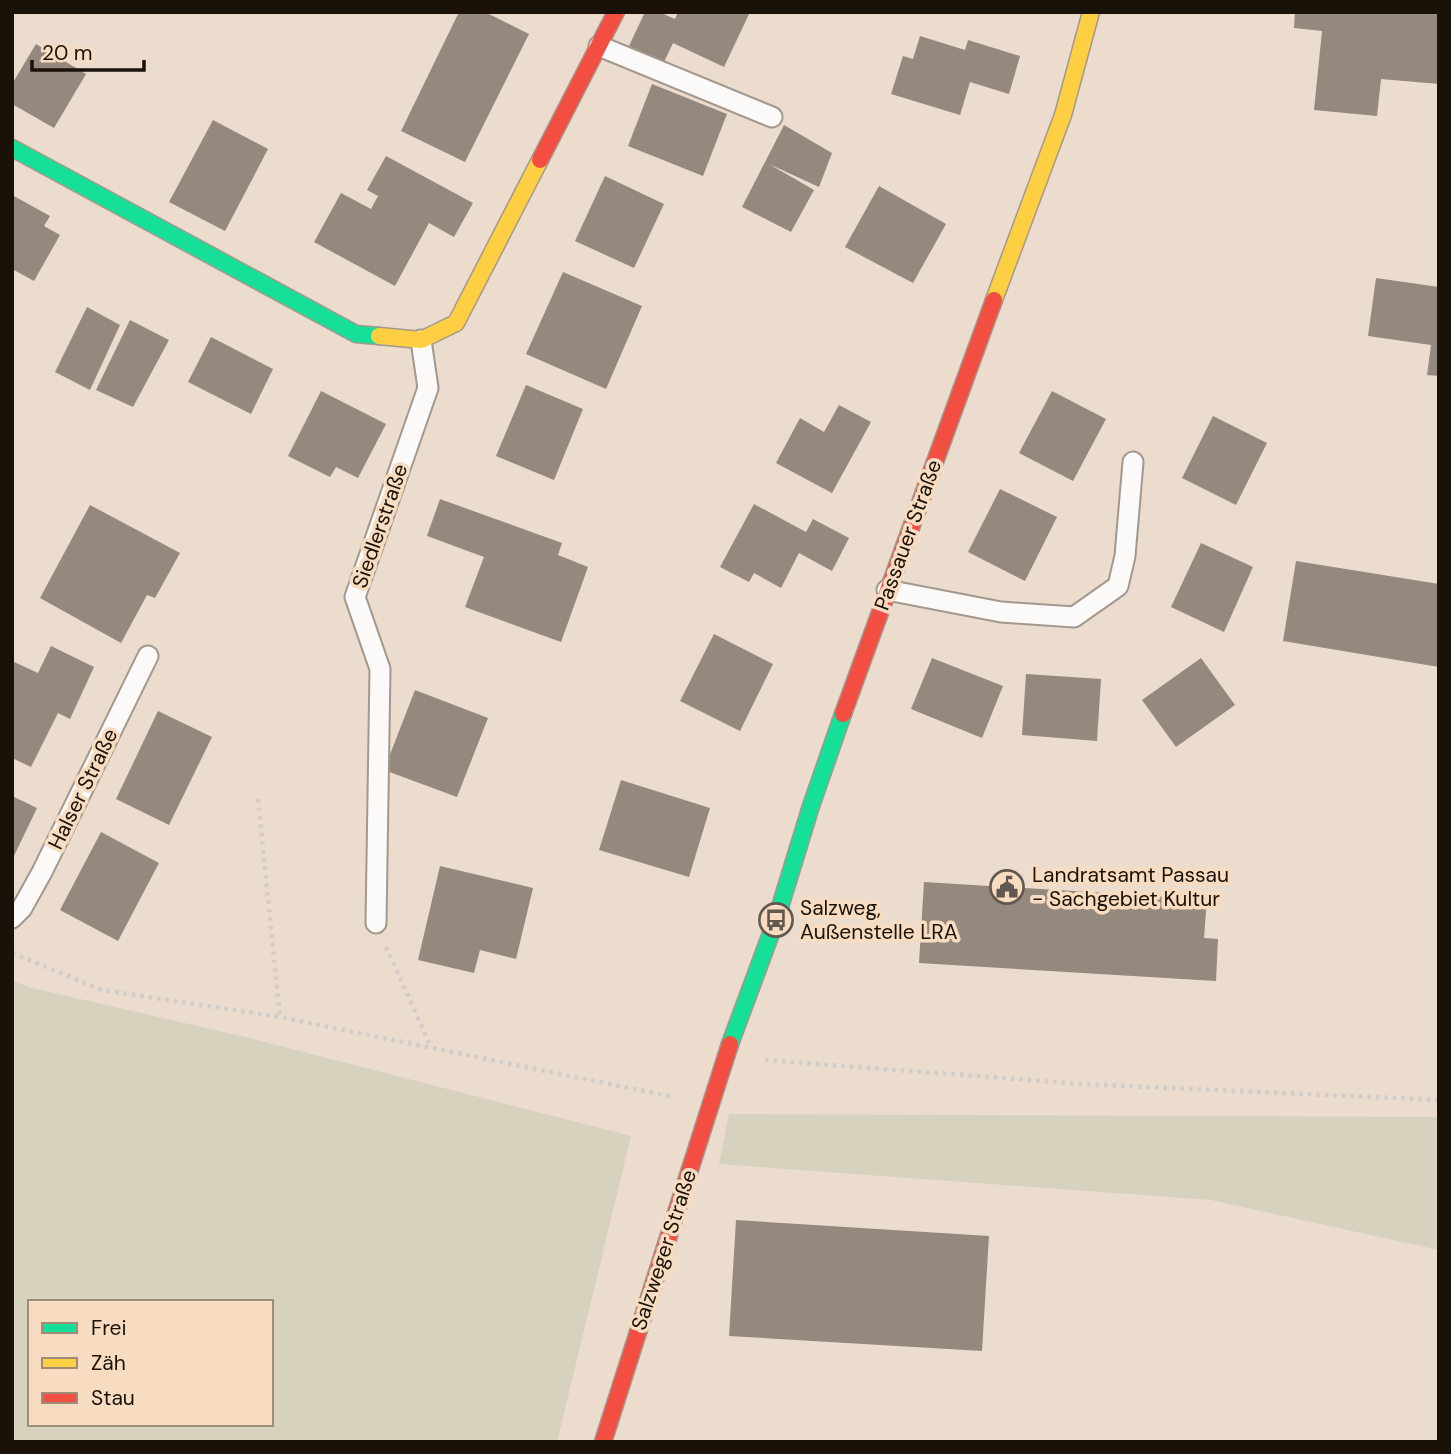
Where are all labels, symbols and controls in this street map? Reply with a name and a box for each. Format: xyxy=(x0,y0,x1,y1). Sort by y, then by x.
scale bar xyxy=(32,28,144,72)
text: 20 m xyxy=(42,39,93,67)
street label: Passauer Straße xyxy=(868,456,948,614)
street label: Siedlerstraße xyxy=(346,460,414,592)
street label: Halser Straße xyxy=(42,724,124,854)
place label: Landratsamt Passau - Sachgebiet Kultur xyxy=(1032,861,1229,913)
public building icon: Landratsamt Passau - Sachgebiet Kultur xyxy=(988,868,1026,906)
place label: Salzweg, Außenstelle LRA xyxy=(800,894,958,946)
bus stop icon: Salzweg, Außenstelle LRA xyxy=(757,901,795,939)
street label: Salzweger Straße xyxy=(625,1166,703,1334)
legend xyxy=(28,1300,273,1426)
text: Frei xyxy=(91,1314,127,1342)
text: Zäh xyxy=(91,1349,126,1377)
text: Stau xyxy=(91,1384,135,1412)

